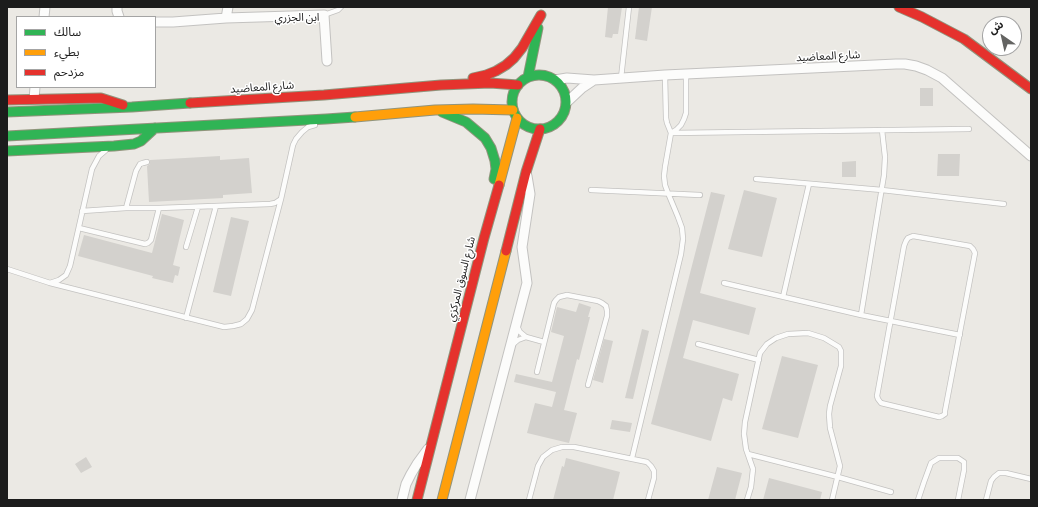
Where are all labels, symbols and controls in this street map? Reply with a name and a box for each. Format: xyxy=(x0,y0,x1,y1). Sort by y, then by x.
street label: ابن الجزري xyxy=(275,10,319,24)
legend xyxy=(16,16,156,88)
north arrow xyxy=(982,16,1022,56)
text: ش xyxy=(986,17,1005,36)
text: سالك xyxy=(54,24,81,38)
text: بطيء xyxy=(54,44,80,58)
street label: شارع المعاضيد xyxy=(796,48,860,64)
text: مزدحم xyxy=(54,64,84,78)
street label: شارع المعاضيد xyxy=(230,78,294,96)
street label: شارع السوق المركزي xyxy=(444,235,478,323)

